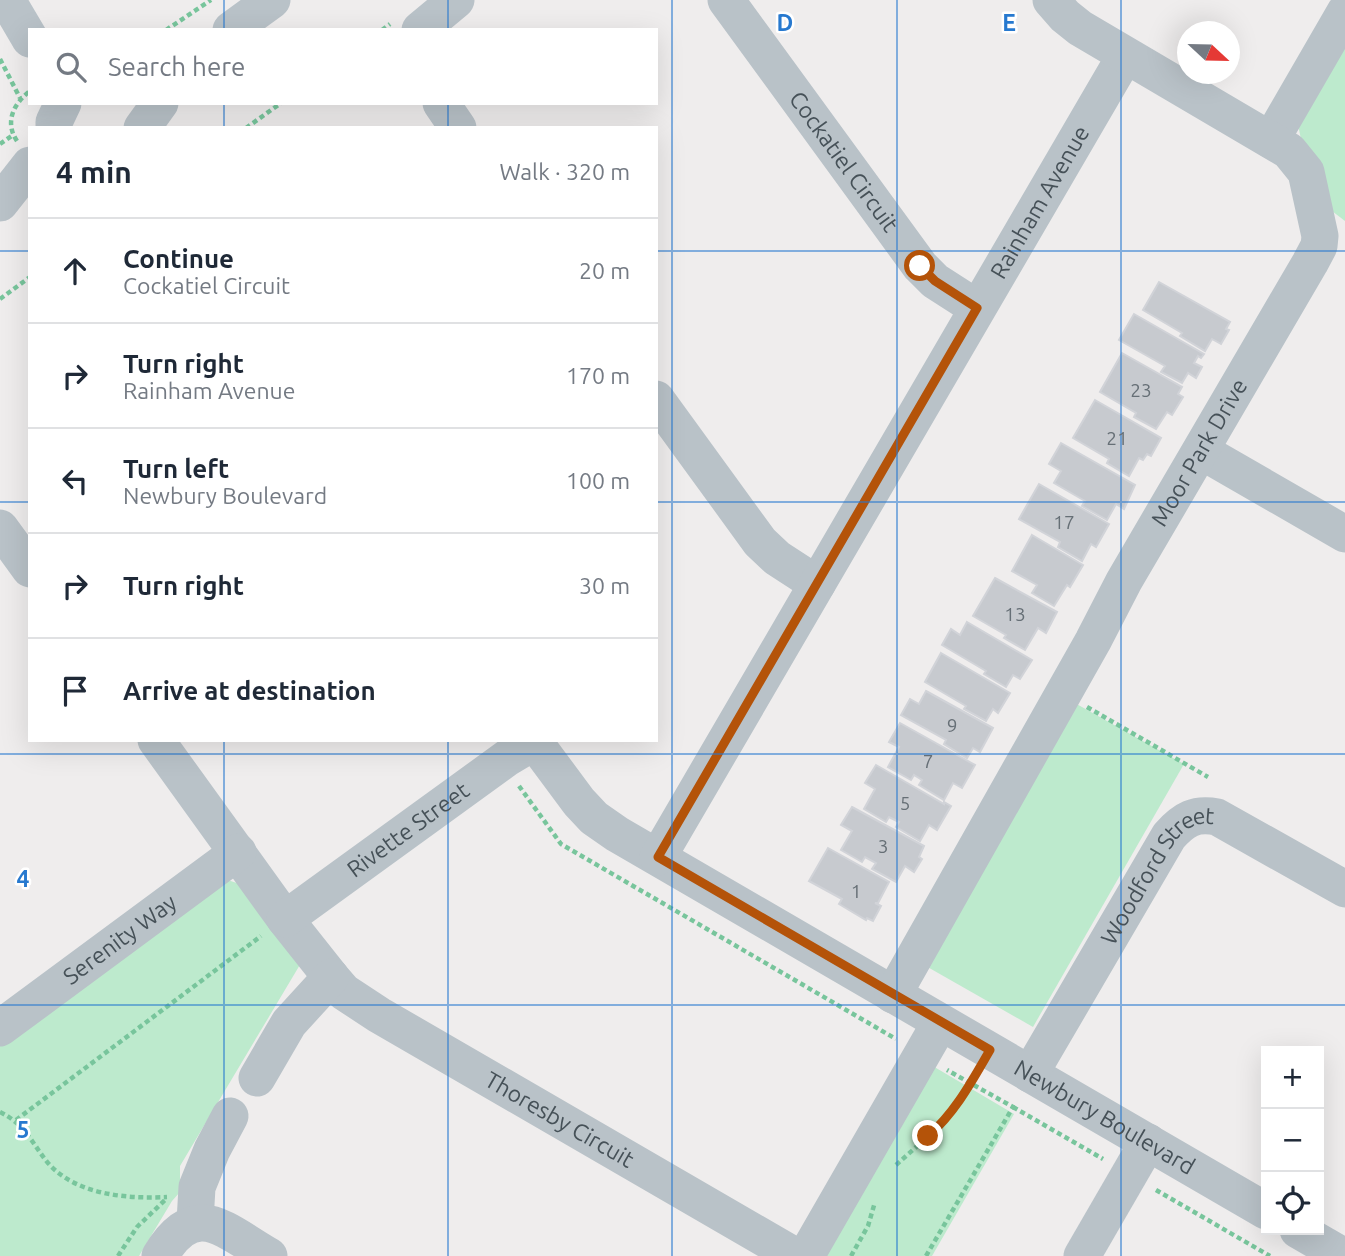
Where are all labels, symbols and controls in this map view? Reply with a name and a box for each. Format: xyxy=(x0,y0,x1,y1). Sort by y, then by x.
text: D xyxy=(777,10,793,35)
text: E xyxy=(1002,10,1016,35)
north arrow xyxy=(1177,21,1240,84)
search box xyxy=(28,28,658,105)
icon: search xyxy=(52,48,90,86)
text: Search here xyxy=(108,52,245,81)
street label: Cockatiel Circuit xyxy=(785,86,904,236)
street label: Rainham Avenue xyxy=(985,121,1094,283)
text: 4 min xyxy=(56,155,132,189)
text: Walk · 320 m xyxy=(499,159,630,184)
text: Continue xyxy=(123,244,234,273)
route start xyxy=(904,250,935,281)
icon: ahead xyxy=(56,252,94,290)
text: 20 m xyxy=(579,258,630,283)
text: Cockatiel Circuit xyxy=(123,273,290,298)
text: Turn right xyxy=(123,349,244,378)
icon: right xyxy=(56,357,94,395)
text: 170 m xyxy=(566,363,630,388)
street label: Moor Park Drive xyxy=(1146,374,1252,530)
text: Rainham Avenue xyxy=(123,378,295,403)
house number: 23 xyxy=(1130,379,1152,401)
house number: 21 xyxy=(1106,427,1128,449)
text: Turn left xyxy=(123,454,229,483)
icon: left xyxy=(56,462,94,500)
text: 100 m xyxy=(566,468,630,493)
text: Newbury Boulevard xyxy=(123,483,327,508)
house number: 17 xyxy=(1053,511,1075,533)
icon: right xyxy=(56,567,94,605)
text: Turn right xyxy=(123,571,244,600)
text: 30 m xyxy=(579,573,630,598)
house number: 13 xyxy=(1004,603,1026,625)
icon: arrive xyxy=(56,672,94,710)
text: Arrive at destination xyxy=(123,676,376,705)
house number: 9 xyxy=(947,714,957,736)
house number: 7 xyxy=(923,750,933,772)
street label: Rivette Street xyxy=(342,777,473,882)
house number: 5 xyxy=(900,792,910,814)
street label: Woodford Street xyxy=(1096,802,1215,948)
house number: 3 xyxy=(878,835,888,857)
text: 4 xyxy=(17,866,30,891)
house number: 1 xyxy=(851,880,861,902)
street label: Serenity Way xyxy=(58,889,181,989)
map controls xyxy=(1261,1046,1324,1235)
button: + xyxy=(1261,1046,1324,1109)
street label: Newbury Boulevard xyxy=(1010,1055,1199,1179)
street label: Thoresby Circuit xyxy=(481,1066,638,1172)
button: − xyxy=(1261,1109,1324,1172)
text: 5 xyxy=(17,1117,29,1142)
route end xyxy=(912,1120,943,1151)
button: locate xyxy=(1261,1172,1324,1235)

